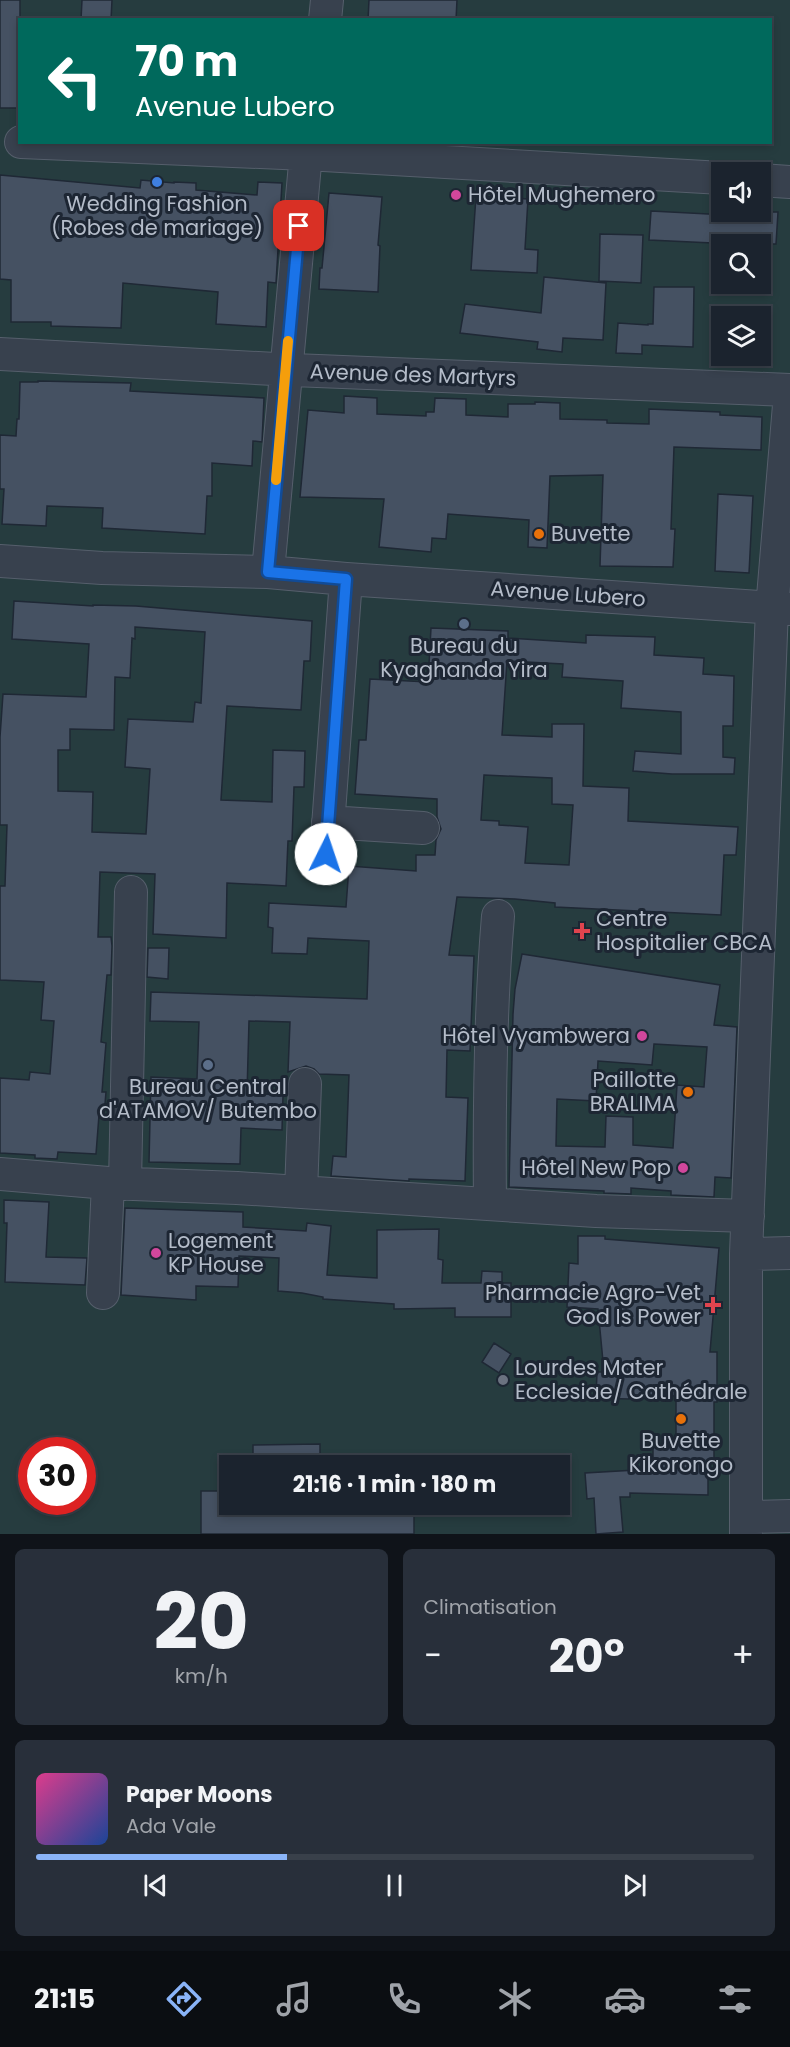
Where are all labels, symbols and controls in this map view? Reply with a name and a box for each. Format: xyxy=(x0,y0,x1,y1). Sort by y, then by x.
text: 70 m xyxy=(135,32,238,91)
icon: left xyxy=(36,42,114,120)
text: Avenue Lubero xyxy=(135,88,335,125)
map controls xyxy=(711,162,771,366)
button: sound xyxy=(711,162,771,222)
marker: Wedding Fashion (Robes de mariage) xyxy=(150,175,164,189)
place label: Hôtel Mughemero xyxy=(468,180,656,209)
marker: Hôtel Mughemero xyxy=(449,188,463,202)
place label: Wedding Fashion (Robes de mariage) xyxy=(51,189,263,242)
pin xyxy=(273,200,324,251)
icon: arrive xyxy=(282,209,315,242)
button: search xyxy=(711,234,771,294)
button: layers xyxy=(711,306,771,366)
street label: Avenue des Martyrs xyxy=(309,356,517,393)
place label: Buvette xyxy=(551,519,630,548)
marker: Buvette xyxy=(532,527,546,541)
street label: Avenue Lubero xyxy=(489,574,647,613)
marker: Bureau du Kyaghanda Yira xyxy=(457,617,471,631)
place label: Bureau du Kyaghanda Yira xyxy=(380,631,548,684)
position arrow xyxy=(294,822,358,886)
place label: Centre Hospitalier CBCA xyxy=(596,904,772,957)
marker: Centre Hospitalier CBCA xyxy=(573,922,591,940)
place label: Hôtel Vyambwera xyxy=(442,1021,630,1050)
marker: Hôtel Vyambwera xyxy=(635,1029,649,1043)
marker: Bureau Central d'ATAMOV/ Butembo xyxy=(201,1058,215,1072)
place label: Paillotte BRALIMA xyxy=(590,1065,676,1118)
place label: Bureau Central d'ATAMOV/ Butembo xyxy=(99,1072,317,1125)
marker: Paillotte BRALIMA xyxy=(681,1085,695,1099)
place label: Hôtel New Pop xyxy=(521,1153,671,1182)
marker: Hôtel New Pop xyxy=(676,1161,690,1175)
place label: Logement KP House xyxy=(168,1226,273,1279)
marker: Logement KP House xyxy=(149,1246,163,1260)
place label: Pharmacie Agro-Vet God Is Power xyxy=(485,1278,701,1331)
marker: Pharmacie Agro-Vet God Is Power xyxy=(706,1298,720,1312)
place label: Lourdes Mater Ecclesiae/ Cathédrale xyxy=(515,1353,747,1406)
marker: Lourdes Mater Ecclesiae/ Cathédrale xyxy=(496,1373,510,1387)
marker: Buvette Kikorongo xyxy=(674,1412,688,1426)
place label: Buvette Kikorongo xyxy=(629,1426,733,1479)
speed limit sign: 30 xyxy=(18,1437,96,1515)
text: 21:16 · 1 min · 180 m xyxy=(293,1469,496,1500)
text: 20 xyxy=(154,1567,249,1676)
text: Climatisation xyxy=(424,1593,557,1621)
text: 20° xyxy=(549,1625,625,1688)
text: − xyxy=(424,1632,442,1679)
text: + xyxy=(731,1632,754,1679)
text: km/h xyxy=(175,1662,228,1690)
text: Paper Moons xyxy=(126,1779,273,1810)
text: Ada Vale xyxy=(126,1812,216,1840)
icon: previous xyxy=(139,1869,172,1902)
icon: pause xyxy=(378,1869,411,1902)
icon: next xyxy=(618,1869,651,1902)
icon: directions xyxy=(163,1978,205,2020)
icon: music xyxy=(273,1978,315,2020)
icon: phone xyxy=(383,1978,425,2020)
icon: climate xyxy=(494,1978,536,2020)
icon: car xyxy=(604,1978,646,2020)
icon: filters xyxy=(714,1978,756,2020)
text: 21:15 xyxy=(34,1980,95,2017)

